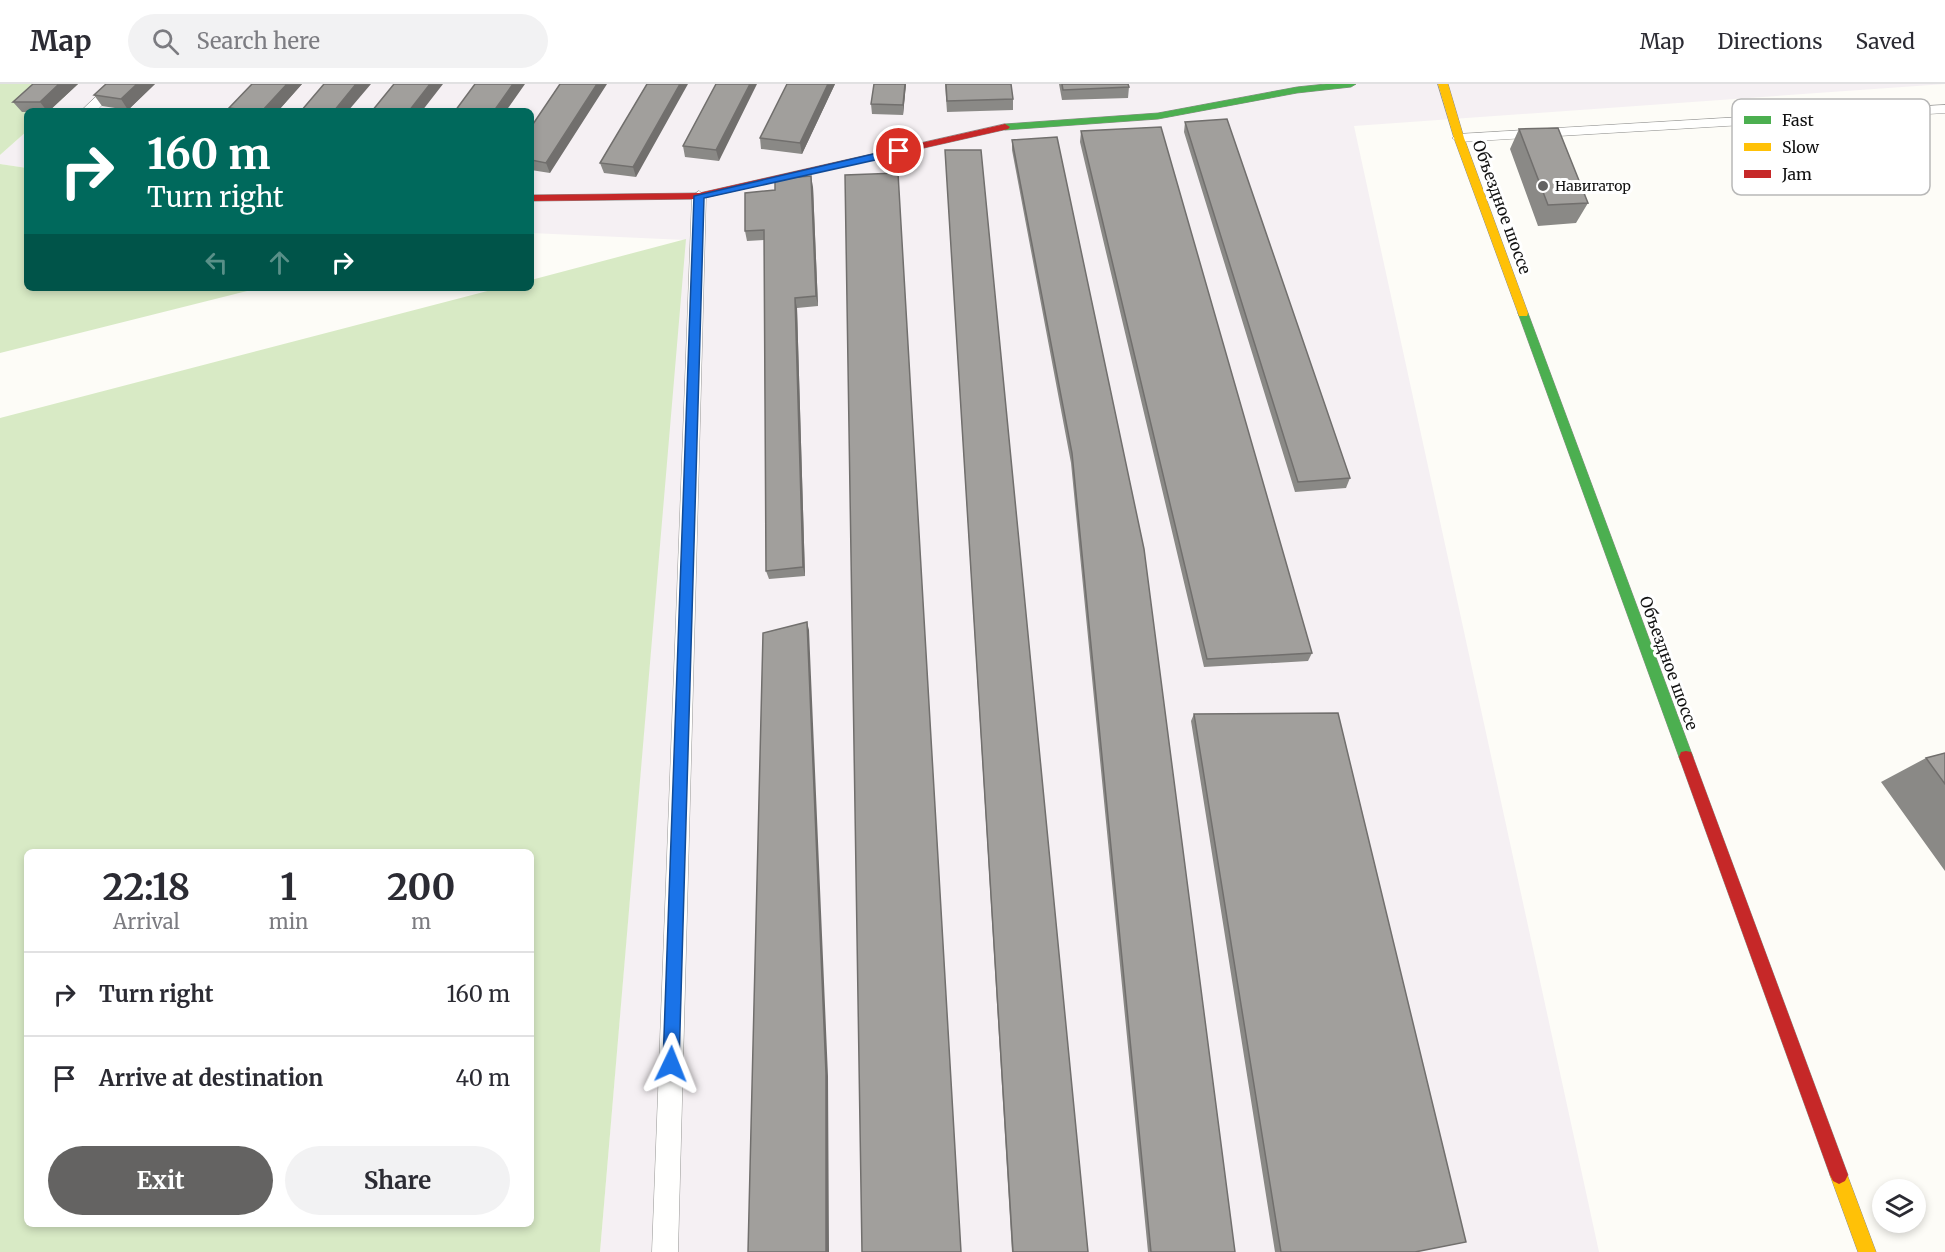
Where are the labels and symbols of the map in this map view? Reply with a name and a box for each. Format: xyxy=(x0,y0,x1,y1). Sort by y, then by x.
legend xyxy=(1732,99,1930,195)
text: Fast xyxy=(1782,110,1815,130)
pin xyxy=(873,125,924,176)
street label: Объездное шоссе xyxy=(1468,137,1536,277)
text: Slow xyxy=(1782,137,1820,157)
text: Jam xyxy=(1781,164,1812,184)
place label: Навигатор xyxy=(1555,177,1631,195)
marker: Навигатор xyxy=(1536,179,1550,193)
street label: Объездное шоссе xyxy=(1635,593,1703,733)
position arrow xyxy=(639,1032,703,1096)

